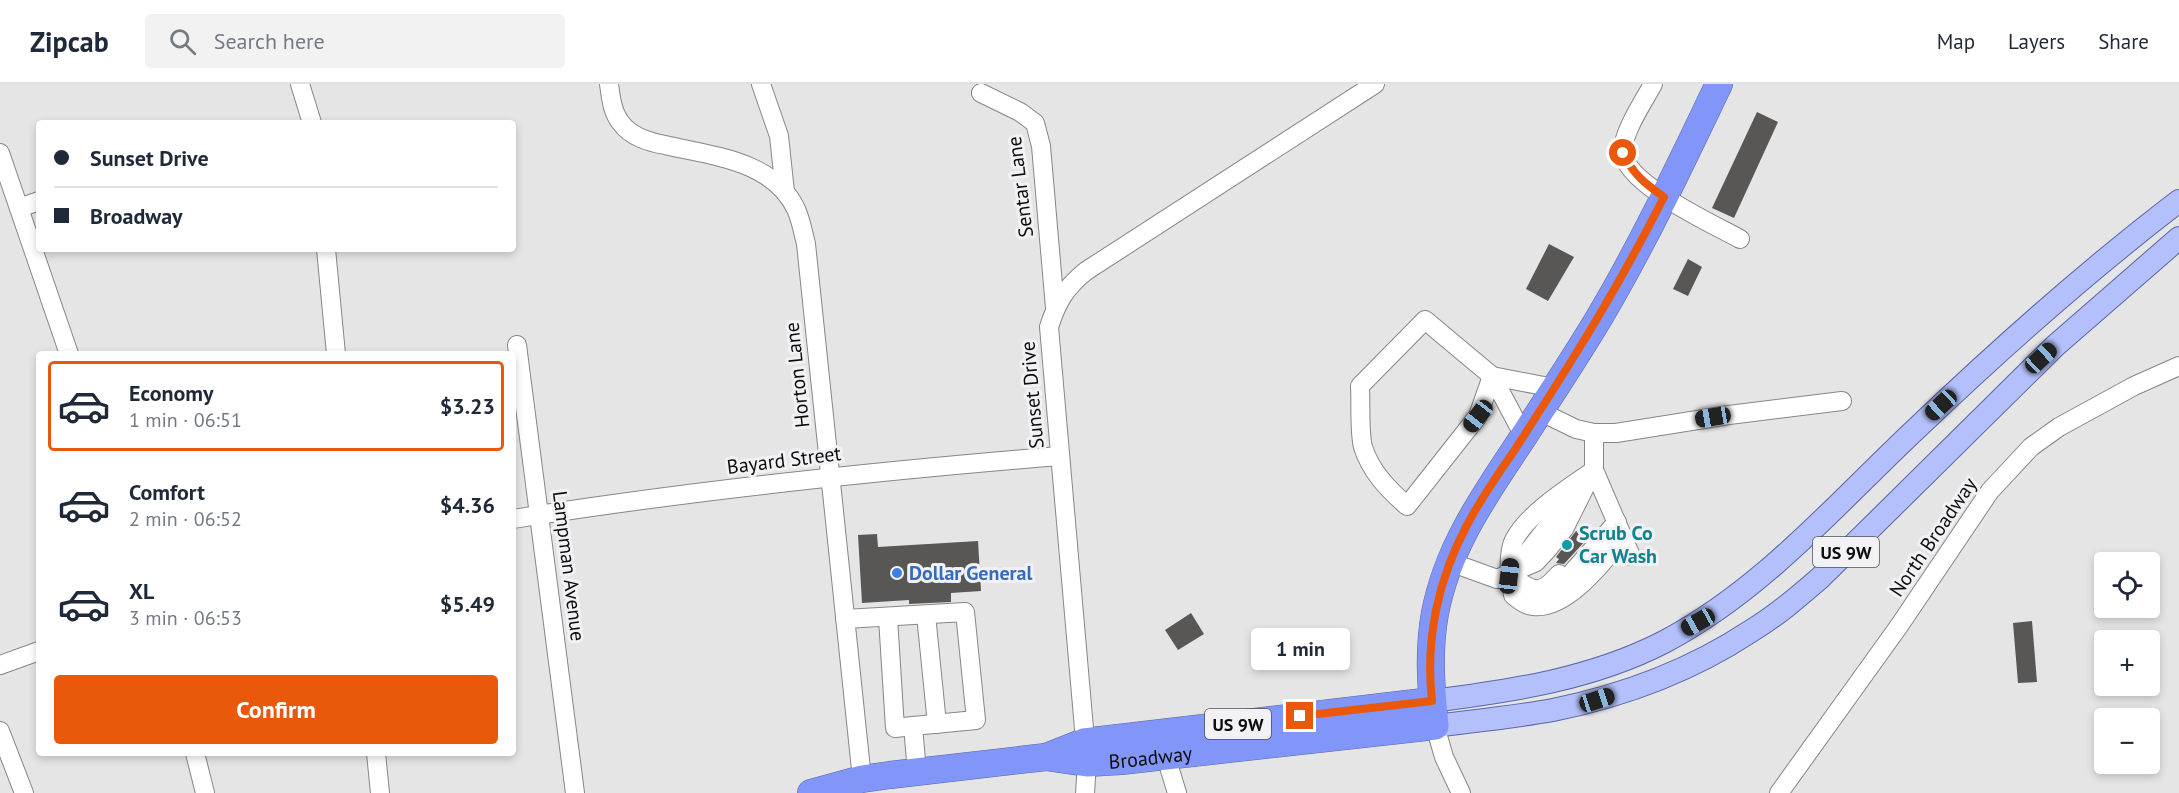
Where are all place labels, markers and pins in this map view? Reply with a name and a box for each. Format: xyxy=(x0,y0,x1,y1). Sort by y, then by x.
place label: Scrub Co Car Wash xyxy=(1579,520,1657,569)
marker: Scrub Co Car Wash xyxy=(1560,538,1574,552)
place label: Dollar General xyxy=(909,560,1033,586)
marker: Dollar General xyxy=(890,566,904,580)

